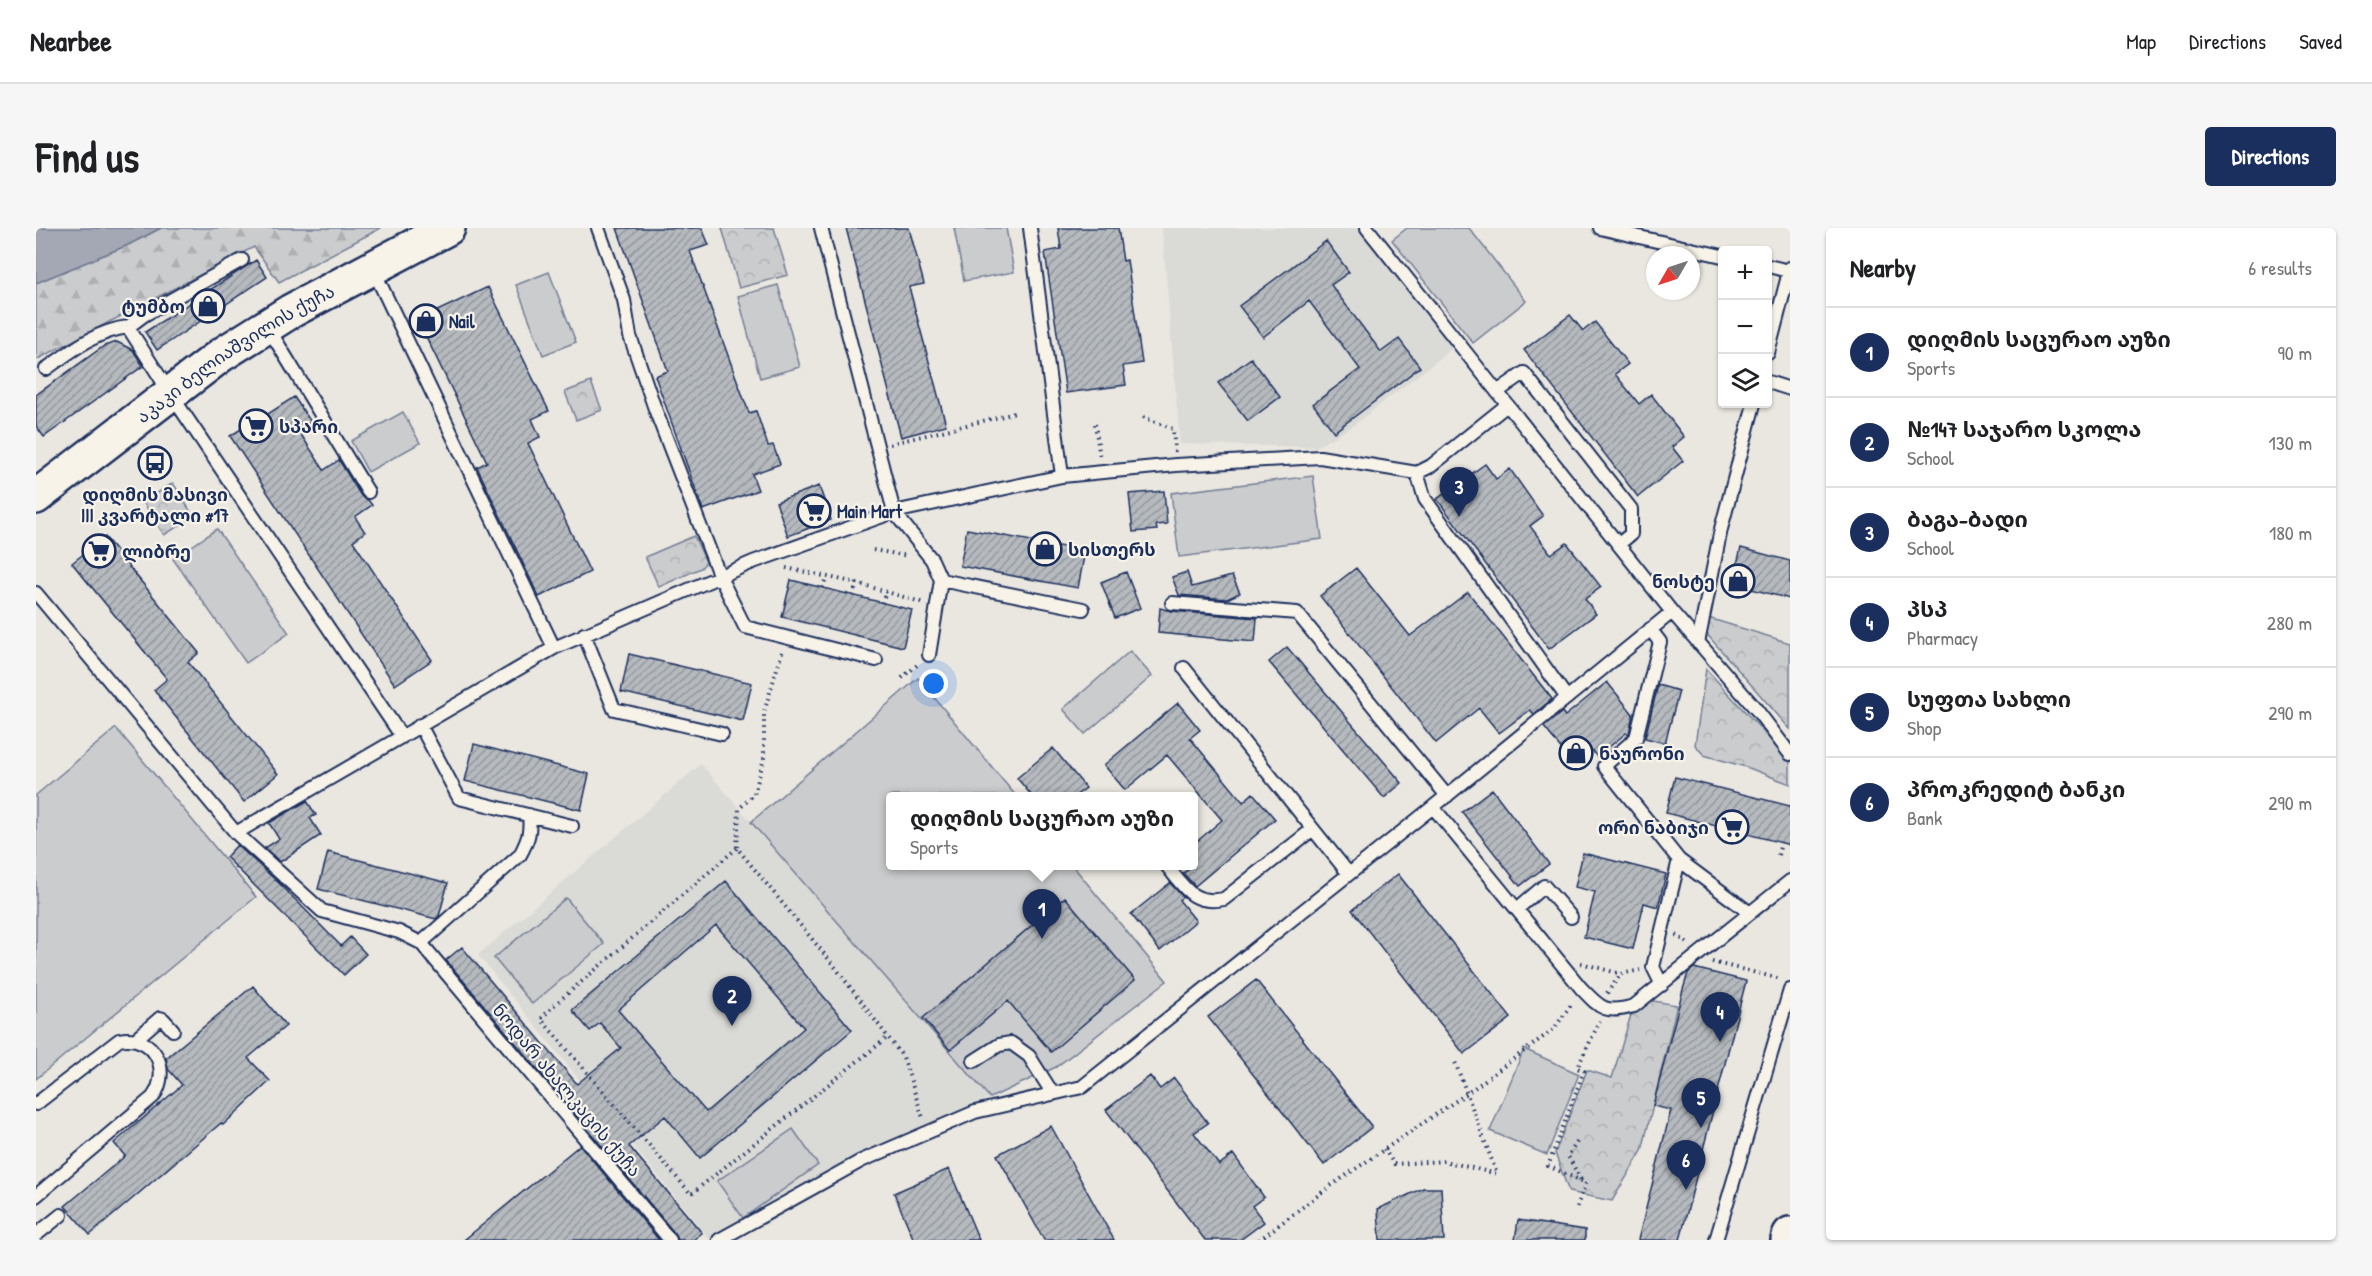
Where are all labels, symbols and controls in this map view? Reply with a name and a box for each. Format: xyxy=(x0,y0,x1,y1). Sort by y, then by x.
text: Nearbee xyxy=(30,22,112,60)
text: Map xyxy=(2126,27,2156,56)
text: Directions xyxy=(2189,27,2266,56)
text: Saved xyxy=(2299,27,2342,56)
button: Directions xyxy=(2205,127,2336,186)
text: Find us xyxy=(36,128,139,185)
north arrow xyxy=(1646,246,1700,300)
map controls xyxy=(1718,246,1772,408)
button: + xyxy=(1718,246,1772,300)
text: Nearby xyxy=(1850,250,1916,285)
text: 6 results xyxy=(2248,254,2312,281)
street label: აკაკი ბელიაშვილის ქუჩა xyxy=(131,278,339,428)
shop icon: ტუმბო xyxy=(190,288,226,324)
place label: ტუმბო xyxy=(122,294,185,319)
button: − xyxy=(1718,300,1772,354)
shop icon: Nail xyxy=(408,303,444,339)
place label: Nail xyxy=(449,309,476,334)
text: დიღმის საცურაო აუზი xyxy=(1907,324,2171,354)
text: 1 xyxy=(1866,339,1873,366)
text: 90 m xyxy=(2278,339,2312,366)
button: layers xyxy=(1718,354,1772,408)
text: Sports xyxy=(1907,354,1955,381)
supermarket icon: სპარი xyxy=(238,408,274,444)
place label: სპარი xyxy=(279,414,338,439)
text: №147 საჯარო სკოლა xyxy=(1907,414,2141,444)
text: 2 xyxy=(1865,429,1874,456)
text: 130 m xyxy=(2269,429,2312,456)
text: School xyxy=(1907,444,1954,471)
bus stop icon: დიღმის მასივი III კვარტალი #17 xyxy=(137,445,173,481)
pin: 3 xyxy=(1440,468,1478,517)
place label: დიღმის მასივი III კვარტალი #17 xyxy=(81,482,229,528)
supermarket icon: Main Mart xyxy=(796,493,832,529)
place label: Main Mart xyxy=(837,499,903,524)
text: ბაგა-ბადი xyxy=(1907,504,2028,534)
text: 3 xyxy=(1865,519,1874,546)
text: 180 m xyxy=(2269,519,2312,546)
shop icon: სისთერს xyxy=(1027,531,1063,567)
supermarket icon: ლიბრე xyxy=(81,533,117,569)
text: School xyxy=(1907,534,1954,561)
place label: სისთერს xyxy=(1068,537,1156,562)
place label: ლიბრე xyxy=(122,539,191,564)
shop icon: ნოსტე xyxy=(1720,563,1756,599)
place label: ნოსტე xyxy=(1652,569,1715,594)
text: პსპ xyxy=(1907,594,1947,624)
text: 4 xyxy=(1866,609,1873,636)
text: 280 m xyxy=(2267,609,2312,636)
text: Pharmacy xyxy=(1907,624,1978,651)
your location xyxy=(919,669,948,698)
text: სუფთა სახლი xyxy=(1907,684,2071,714)
text: 5 xyxy=(1865,699,1874,726)
text: 290 m xyxy=(2268,699,2312,726)
text: Shop xyxy=(1907,714,1941,741)
shop icon: ნაურონი xyxy=(1558,735,1594,771)
place label: ნაურონი xyxy=(1599,741,1685,766)
text: პროკრედიტ ბანკი xyxy=(1907,774,2125,804)
text: 6 xyxy=(1866,789,1873,816)
text: 290 m xyxy=(2268,789,2312,816)
popup xyxy=(886,792,1198,870)
text: დიღმის საცურაო აუზი xyxy=(910,803,1174,833)
text: Bank xyxy=(1907,804,1942,831)
supermarket icon: ორი ნაბიჯი xyxy=(1714,809,1750,845)
place label: ორი ნაბიჯი xyxy=(1598,815,1709,840)
text: Sports xyxy=(910,833,958,860)
pin: 1 xyxy=(1022,890,1062,939)
pin: 2 xyxy=(712,976,752,1026)
pin: 4 xyxy=(1700,992,1740,1042)
street label: ნოდარ ახალკაცის ქუჩა xyxy=(487,998,647,1182)
pin: 5 xyxy=(1682,1078,1720,1128)
pin: 6 xyxy=(1666,1140,1706,1190)

